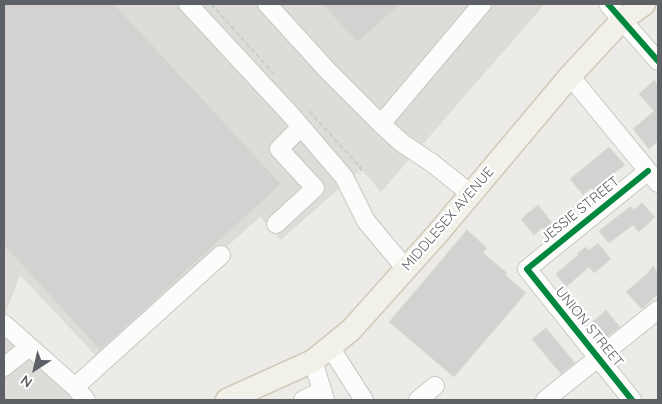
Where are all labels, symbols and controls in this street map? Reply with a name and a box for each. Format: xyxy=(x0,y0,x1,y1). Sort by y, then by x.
street label: MIDDLESEX AVENUE xyxy=(398,164,498,274)
street label: JESSIE STREET xyxy=(537,173,623,247)
street label: UNION STREET xyxy=(551,283,627,371)
north arrow xyxy=(10,344,60,394)
text: N xyxy=(17,371,36,392)

